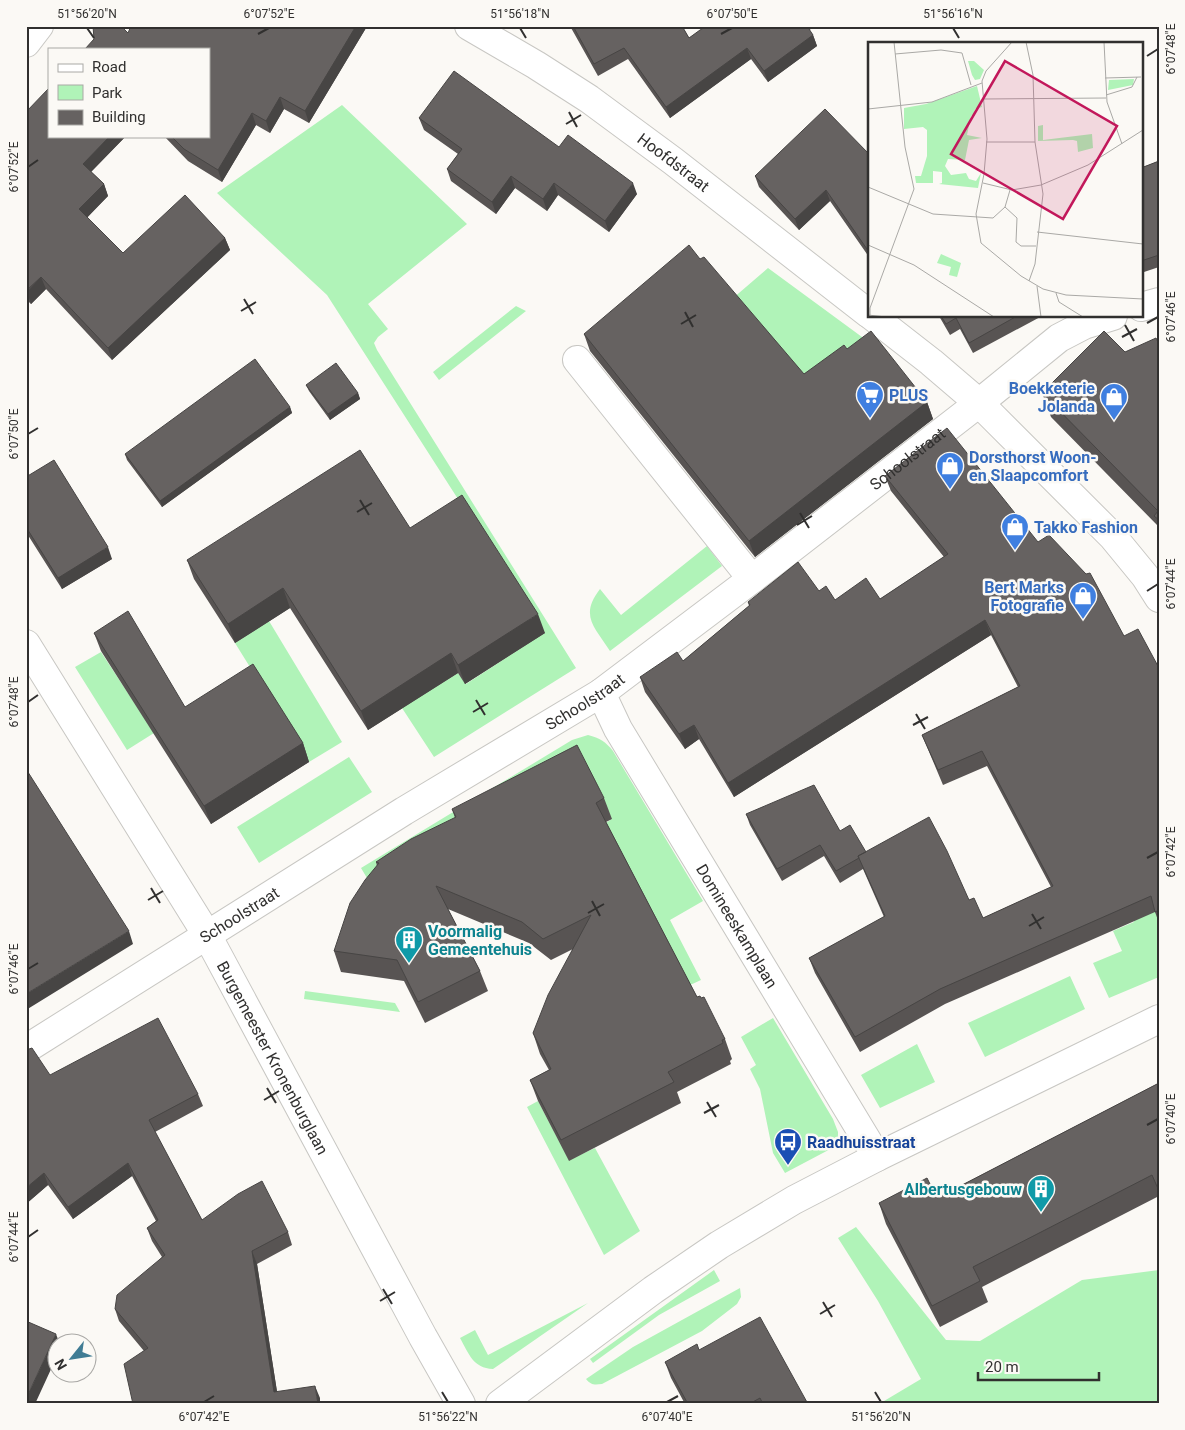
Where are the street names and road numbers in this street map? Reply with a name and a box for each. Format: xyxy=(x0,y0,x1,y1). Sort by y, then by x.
street label: Hoofdstraat xyxy=(634,129,713,195)
street label: Schoolstraat xyxy=(866,424,949,494)
street label: Schoolstraat xyxy=(542,669,628,734)
street label: Domineeskamplaan xyxy=(692,860,782,991)
street label: Schoolstraat xyxy=(196,883,282,947)
street label: Burgemeester Kronenburglaan xyxy=(213,958,333,1158)

